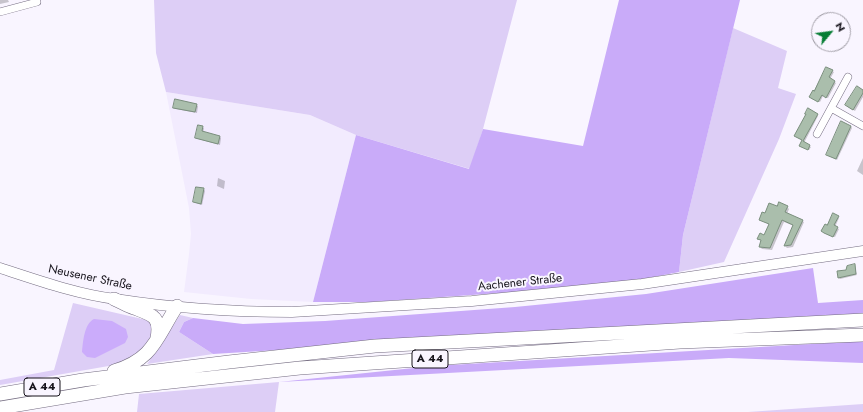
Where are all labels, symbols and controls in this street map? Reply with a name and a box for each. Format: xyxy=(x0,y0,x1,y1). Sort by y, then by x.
north arrow xyxy=(811,12,851,52)
text: N xyxy=(832,19,850,34)
street label: Neusener Straße xyxy=(47,262,133,294)
street label: Aachener Straße xyxy=(477,271,563,295)
road number: A 44 xyxy=(412,350,448,368)
road number: A 44 xyxy=(24,378,60,396)

